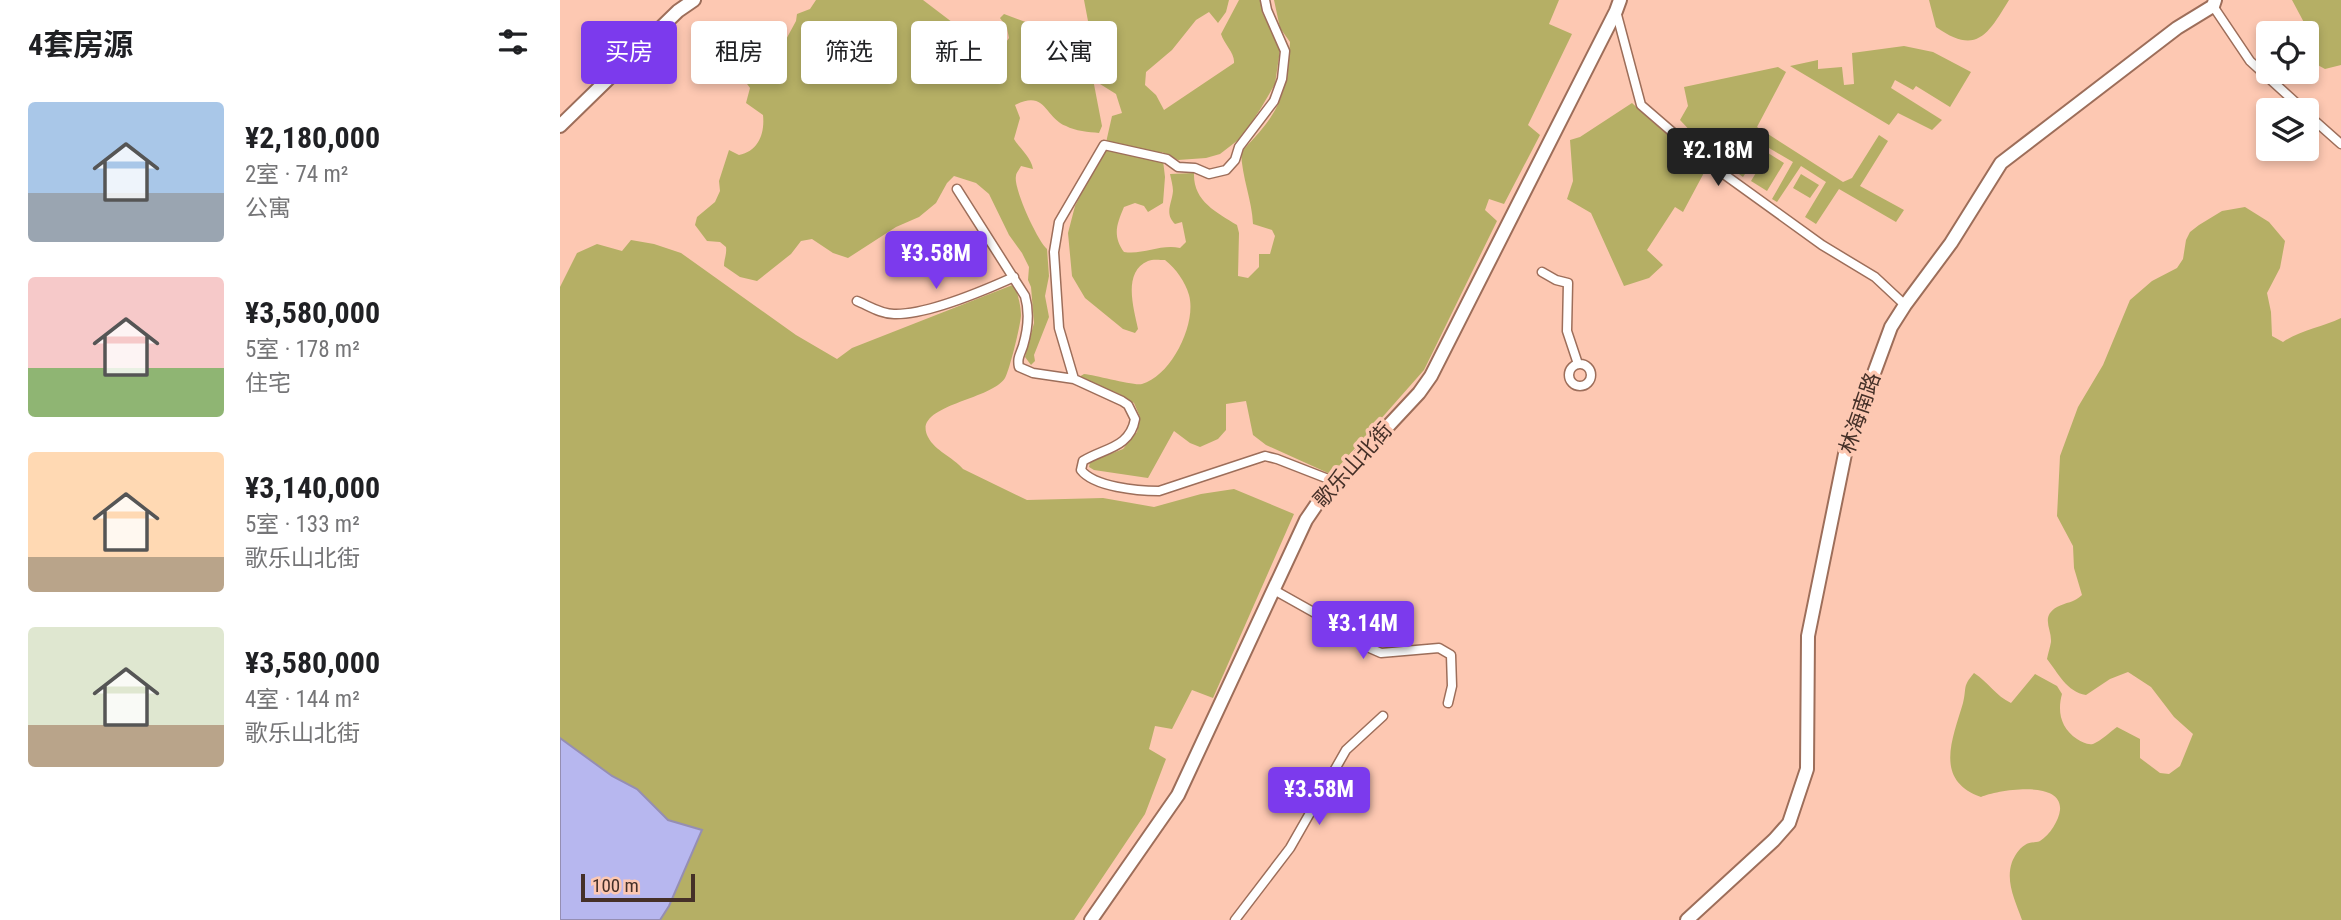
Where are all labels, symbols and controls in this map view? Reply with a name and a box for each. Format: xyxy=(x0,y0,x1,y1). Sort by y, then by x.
chip: 买房 xyxy=(581,21,677,84)
chip: 租房 xyxy=(691,21,787,84)
chip: 筛选 xyxy=(801,21,897,84)
chip: 新上 xyxy=(911,21,1007,84)
chip: 公寓 xyxy=(1021,21,1117,84)
map controls xyxy=(2256,21,2319,161)
button: locate xyxy=(2256,21,2319,84)
icon: filters xyxy=(494,23,532,61)
text: 4套房源 xyxy=(28,27,133,62)
button: layers xyxy=(2256,98,2319,161)
text: ¥2,180,000 xyxy=(245,120,380,155)
pin: ¥2.18M xyxy=(1661,128,1775,188)
icon: home xyxy=(84,130,168,214)
text: ¥2.18M xyxy=(1683,137,1753,164)
text: 2室 · 74 m² xyxy=(245,161,348,188)
text: 公寓 xyxy=(245,195,291,222)
pin: ¥3.58M xyxy=(879,232,993,291)
text: ¥3.58M xyxy=(901,240,971,267)
text: ¥3,580,000 xyxy=(245,295,380,330)
icon: home xyxy=(84,305,168,389)
text: 5室 · 178 m² xyxy=(245,336,360,363)
street label: 林海南路 xyxy=(1835,369,1885,457)
text: 住宅 xyxy=(245,370,291,397)
street label: 歌乐山北街 xyxy=(1309,418,1397,512)
text: ¥3,140,000 xyxy=(245,470,380,505)
icon: home xyxy=(84,480,168,564)
text: 5室 · 133 m² xyxy=(245,511,360,538)
text: 歌乐山北街 xyxy=(245,545,360,572)
pin: ¥3.14M xyxy=(1306,602,1420,661)
text: ¥3.14M xyxy=(1328,610,1398,637)
text: ¥3,580,000 xyxy=(245,645,380,680)
icon: home xyxy=(84,655,168,739)
text: 4室 · 144 m² xyxy=(245,686,360,713)
text: 歌乐山北街 xyxy=(245,720,360,747)
pin: ¥3.58M xyxy=(1262,768,1376,827)
text: ¥3.58M xyxy=(1284,776,1354,803)
scale bar xyxy=(581,871,695,903)
text: 100 m xyxy=(592,874,639,897)

